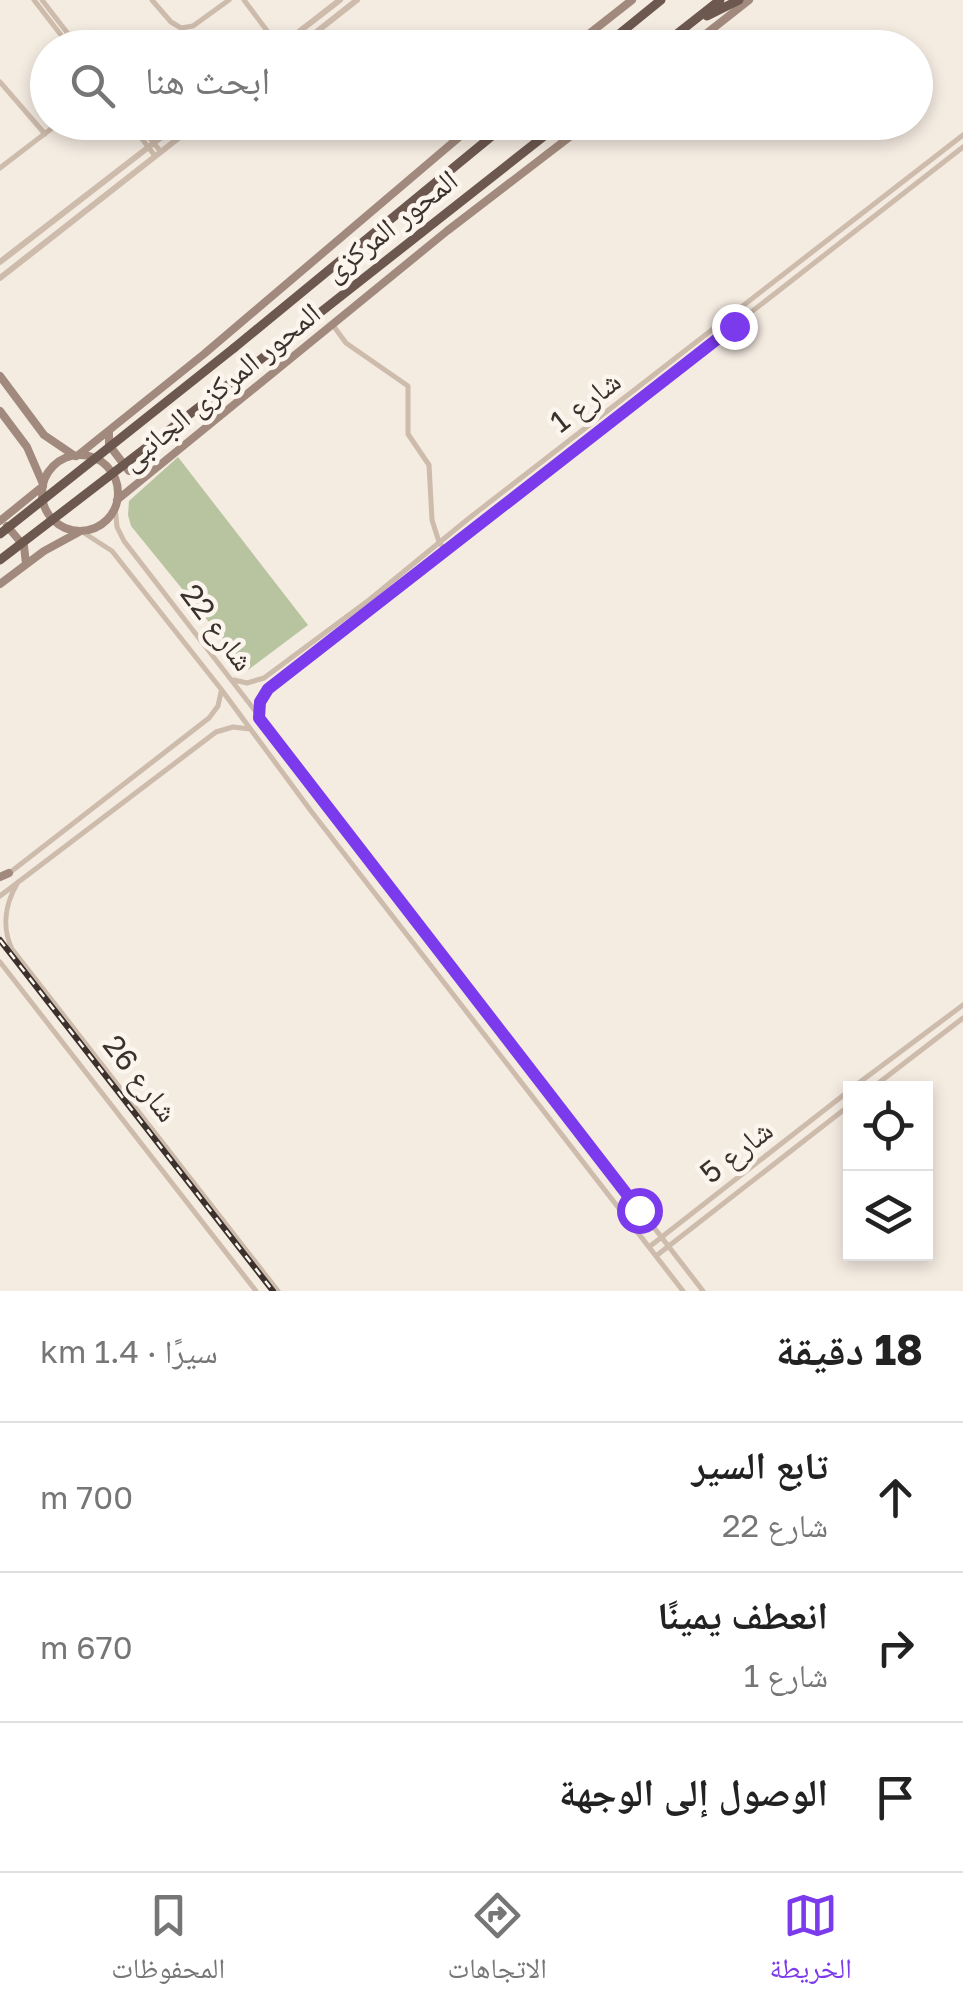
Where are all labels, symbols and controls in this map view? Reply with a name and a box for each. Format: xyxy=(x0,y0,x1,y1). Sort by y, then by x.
search box xyxy=(30,30,933,140)
text: ابحث هنا xyxy=(145,57,270,102)
icon: search xyxy=(65,58,120,113)
street label: المحور المركزى xyxy=(316,162,465,289)
street label: المحور المركزى الجانبى xyxy=(113,295,328,478)
route end xyxy=(712,304,758,350)
street label: شارع 1 xyxy=(543,362,628,441)
street label: شارع 22 xyxy=(172,576,262,679)
street label: شارع 26 xyxy=(94,1027,186,1130)
map controls xyxy=(843,1081,933,1261)
button: locate xyxy=(843,1081,933,1171)
street label: شارع 5 xyxy=(693,1112,781,1192)
button: layers xyxy=(843,1171,933,1261)
route start xyxy=(617,1188,663,1234)
text: 18 دقيقة xyxy=(776,1324,923,1374)
text: سيرًا · 1.4 km xyxy=(40,1332,218,1370)
text: تابع السير xyxy=(692,1442,828,1487)
icon: ahead xyxy=(868,1470,923,1525)
text: 700 m xyxy=(40,1478,133,1516)
text: شارع 22 xyxy=(722,1506,828,1544)
text: انعطف يمينًا xyxy=(657,1592,828,1637)
icon: right xyxy=(868,1620,923,1675)
text: 670 m xyxy=(40,1628,133,1666)
text: شارع 1 xyxy=(744,1656,828,1694)
text: الوصول إلى الوجهة xyxy=(559,1769,828,1814)
icon: arrive xyxy=(868,1770,923,1825)
tab: المحفوظات xyxy=(111,1888,225,1996)
tab: الاتجاهات xyxy=(448,1888,547,1996)
tab: الخريطة xyxy=(769,1888,852,1996)

